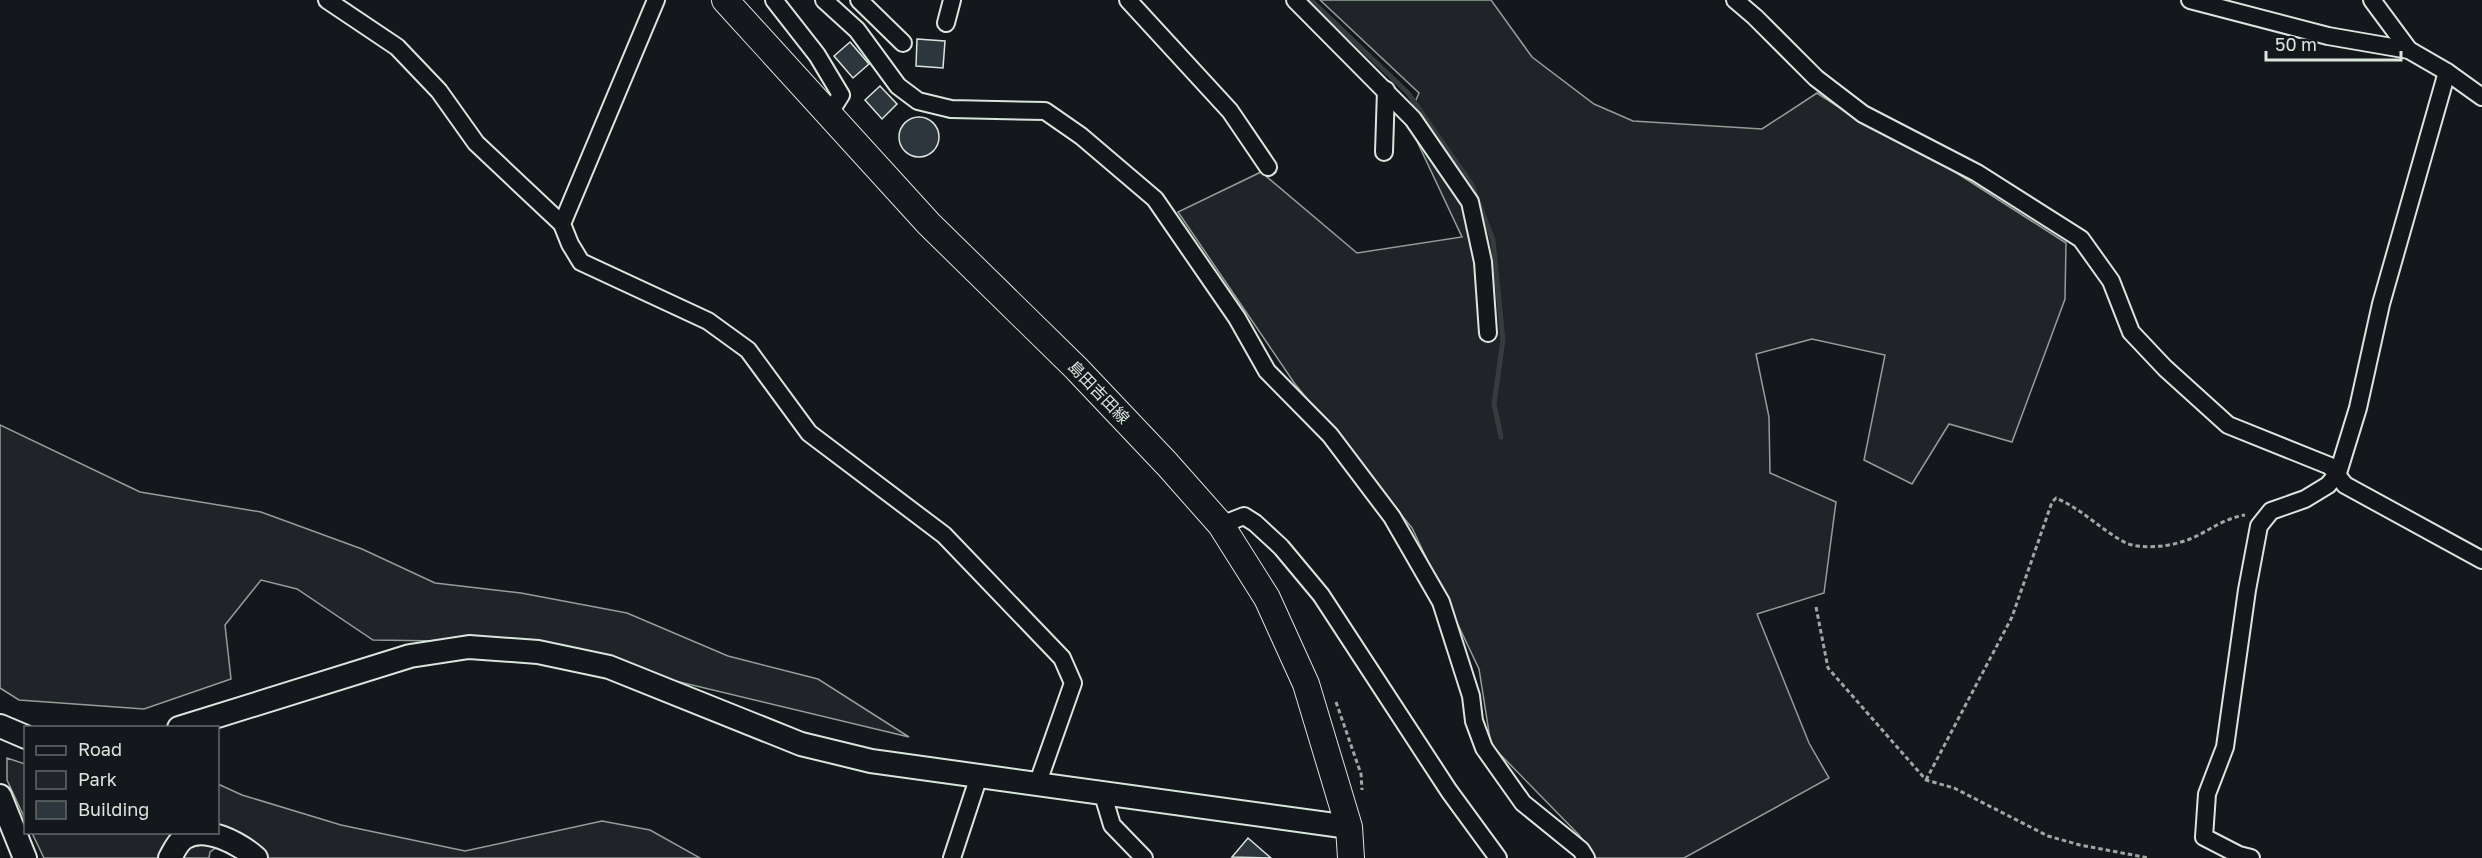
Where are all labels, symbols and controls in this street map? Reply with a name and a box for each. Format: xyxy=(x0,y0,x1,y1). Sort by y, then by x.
scale bar xyxy=(2266,24,2401,62)
text: 50 m xyxy=(2275,33,2317,55)
street label: 島田吉田線 xyxy=(1064,356,1134,428)
legend xyxy=(24,726,219,834)
text: Road xyxy=(78,738,122,760)
text: Park xyxy=(78,768,117,790)
text: Building xyxy=(78,798,149,820)

